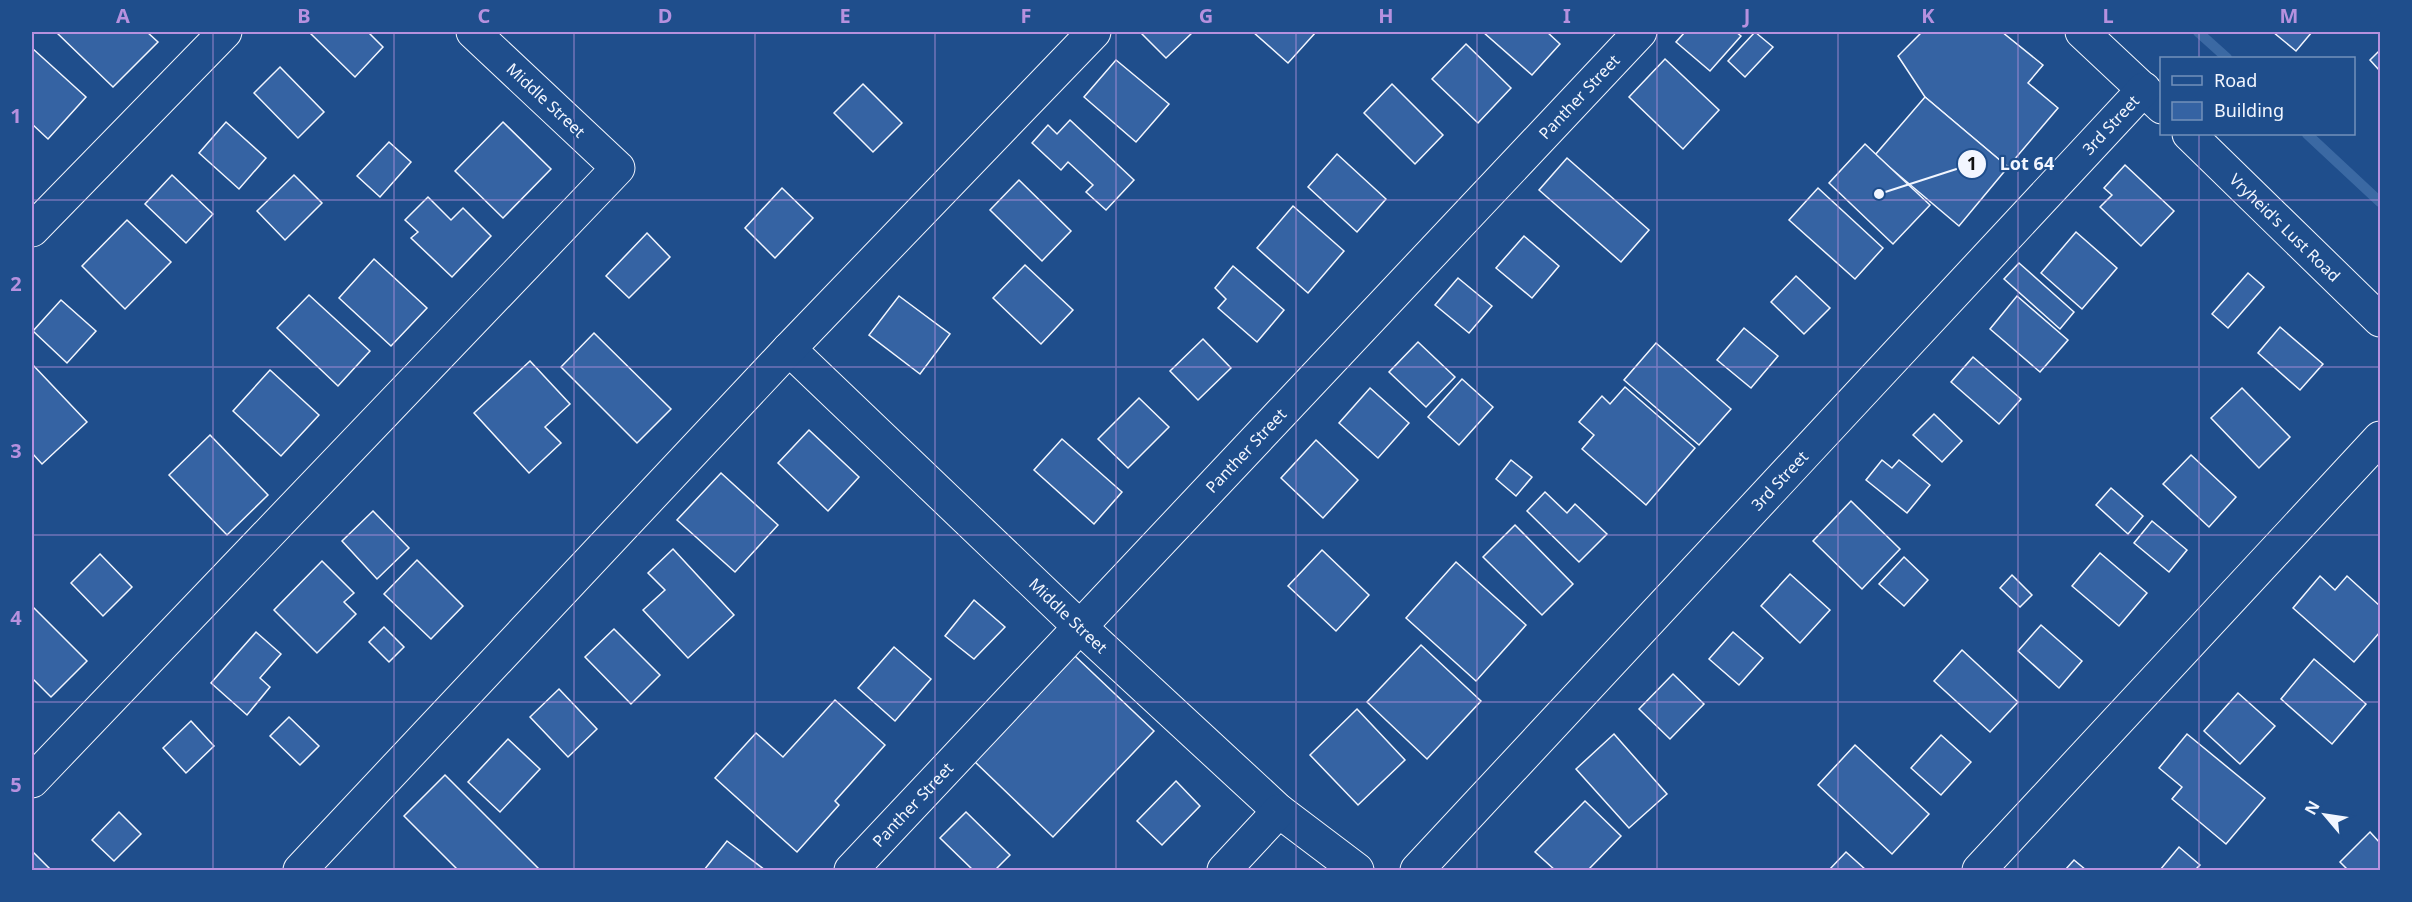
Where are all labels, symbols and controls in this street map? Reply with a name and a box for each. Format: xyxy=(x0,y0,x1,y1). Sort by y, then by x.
text: A xyxy=(116,2,130,29)
text: B xyxy=(297,2,311,29)
text: C xyxy=(478,2,491,29)
text: D xyxy=(658,2,672,29)
text: E xyxy=(839,2,851,29)
text: F xyxy=(1021,2,1031,29)
text: G xyxy=(1199,2,1213,29)
text: H xyxy=(1378,2,1394,29)
text: I xyxy=(1563,2,1571,29)
text: J xyxy=(1742,2,1750,29)
text: K xyxy=(1921,2,1935,29)
text: L xyxy=(2102,2,2114,29)
text: M xyxy=(2280,2,2298,29)
street label: Panther Street xyxy=(1534,49,1624,144)
legend xyxy=(2160,57,2355,135)
street label: Middle Street xyxy=(502,58,590,142)
text: Road xyxy=(2214,68,2257,92)
street label: 3rd Street xyxy=(2077,90,2144,160)
text: Building xyxy=(2214,98,2284,122)
text: 1 xyxy=(10,102,22,129)
callout: Lot 64 xyxy=(1957,146,2066,182)
text: 1 xyxy=(1967,151,1977,175)
text: Lot 64 xyxy=(2000,151,2054,175)
street label: Vryheid's Lust Road xyxy=(2225,169,2345,286)
text: 2 xyxy=(10,270,22,297)
street label: Panther Street xyxy=(1201,403,1291,498)
text: 3 xyxy=(10,437,22,464)
street label: 3rd Street xyxy=(1746,446,1813,515)
street label: Middle Street xyxy=(1024,573,1112,658)
text: 4 xyxy=(10,604,22,631)
street label: Panther Street xyxy=(867,757,958,852)
text: 5 xyxy=(10,771,22,798)
north arrow xyxy=(2295,785,2355,845)
text: N xyxy=(2299,797,2325,819)

